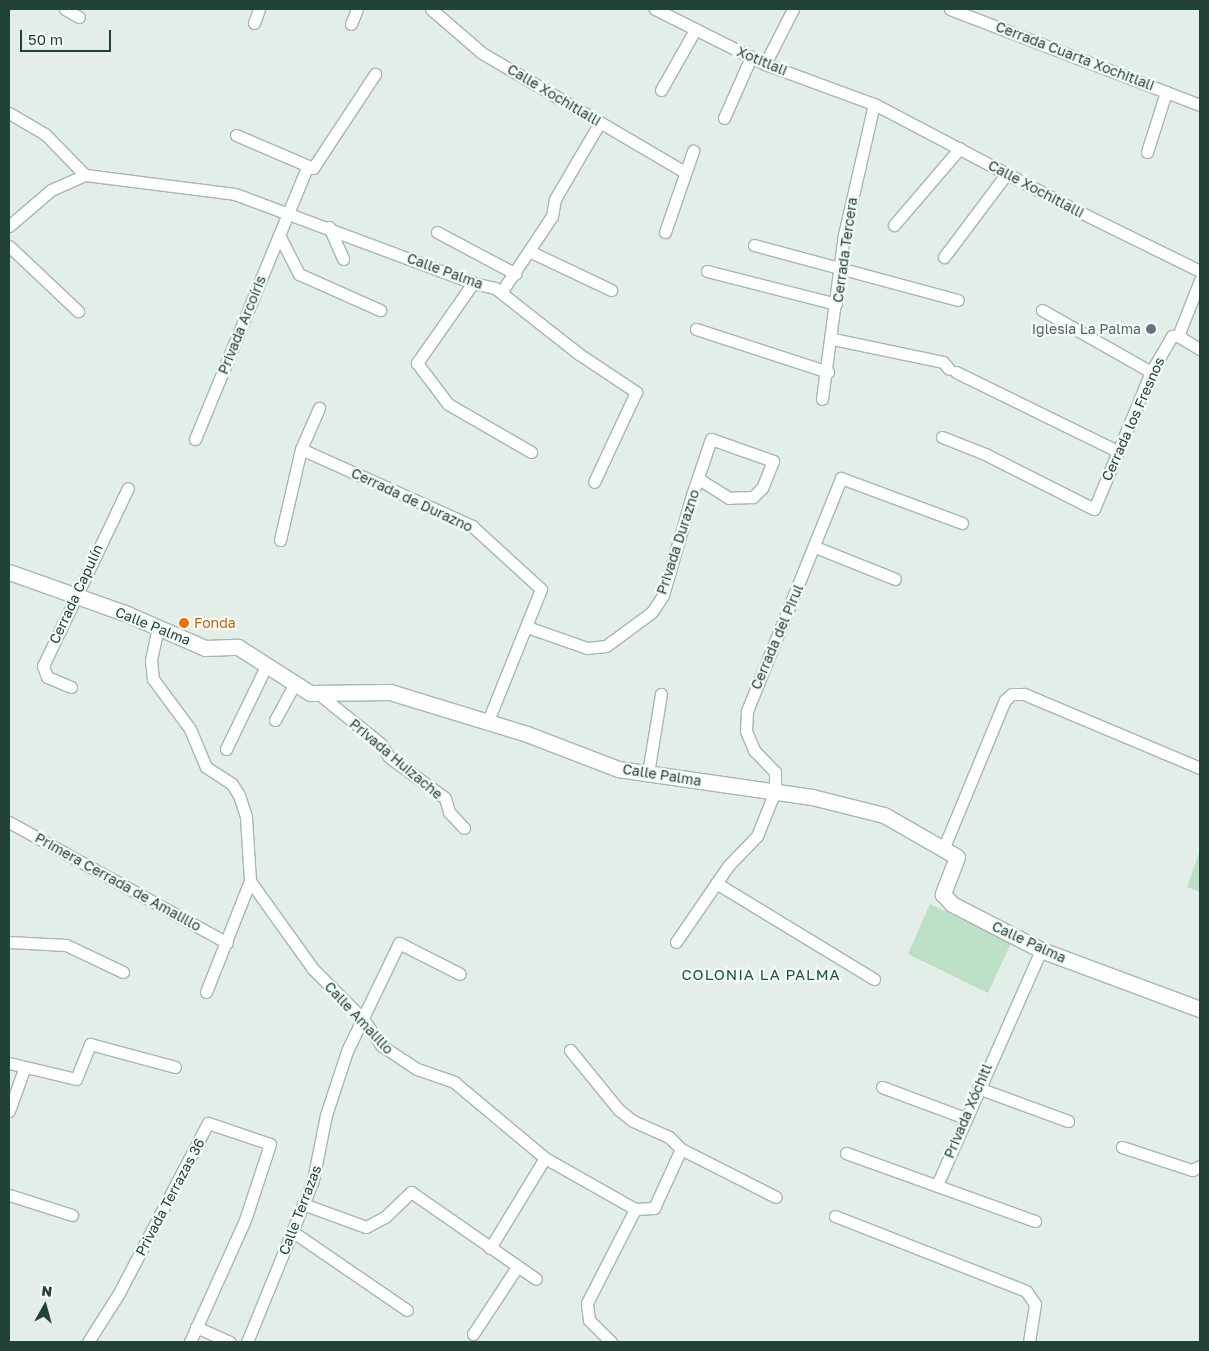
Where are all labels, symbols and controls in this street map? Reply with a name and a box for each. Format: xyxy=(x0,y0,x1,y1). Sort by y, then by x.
street label: Cerrada Cuarta Xochitlali xyxy=(993,18,1157,94)
scale bar xyxy=(22,20,114,52)
text: 50 m xyxy=(28,30,63,48)
street label: Xotitlali xyxy=(734,43,790,79)
street label: Calle Xochitlalli xyxy=(504,61,604,129)
street label: Calle Xochitlalli xyxy=(985,157,1087,221)
street label: Cerrada Tercera xyxy=(829,196,861,304)
street label: Calle Palma xyxy=(405,249,485,293)
street label: Privada Arcoíris xyxy=(215,273,269,377)
place label: Iglesia La Palma xyxy=(1032,321,1141,337)
marker: Iglesia La Palma xyxy=(1145,323,1157,335)
street label: Cerrada los Fresnos xyxy=(1098,355,1168,483)
street label: Cerrada de Durazno xyxy=(349,464,475,536)
street label: Privada Durazno xyxy=(653,487,703,597)
street label: Cerrada Capulín xyxy=(46,542,106,646)
street label: Cerrada del Pirul xyxy=(747,582,807,692)
street label: Calle Palma xyxy=(113,603,193,649)
place label: Fonda xyxy=(194,615,236,631)
marker: Fonda xyxy=(178,617,190,629)
street label: Privada Huizache xyxy=(346,715,446,803)
street label: Calle Palma xyxy=(621,760,703,790)
street label: Primera Cerrada de Amalillo xyxy=(32,829,204,935)
street label: Calle Palma xyxy=(989,918,1069,966)
district label: COLONIA LA PALMA xyxy=(679,966,843,984)
street label: Calle Amalillo xyxy=(321,978,397,1058)
street label: Privada Xóchitl xyxy=(941,1061,995,1161)
street label: Privada Terrazas 36 xyxy=(132,1135,208,1259)
street label: Calle Terrazas xyxy=(275,1163,325,1257)
north arrow xyxy=(20,1281,70,1331)
text: N xyxy=(41,1282,53,1300)

